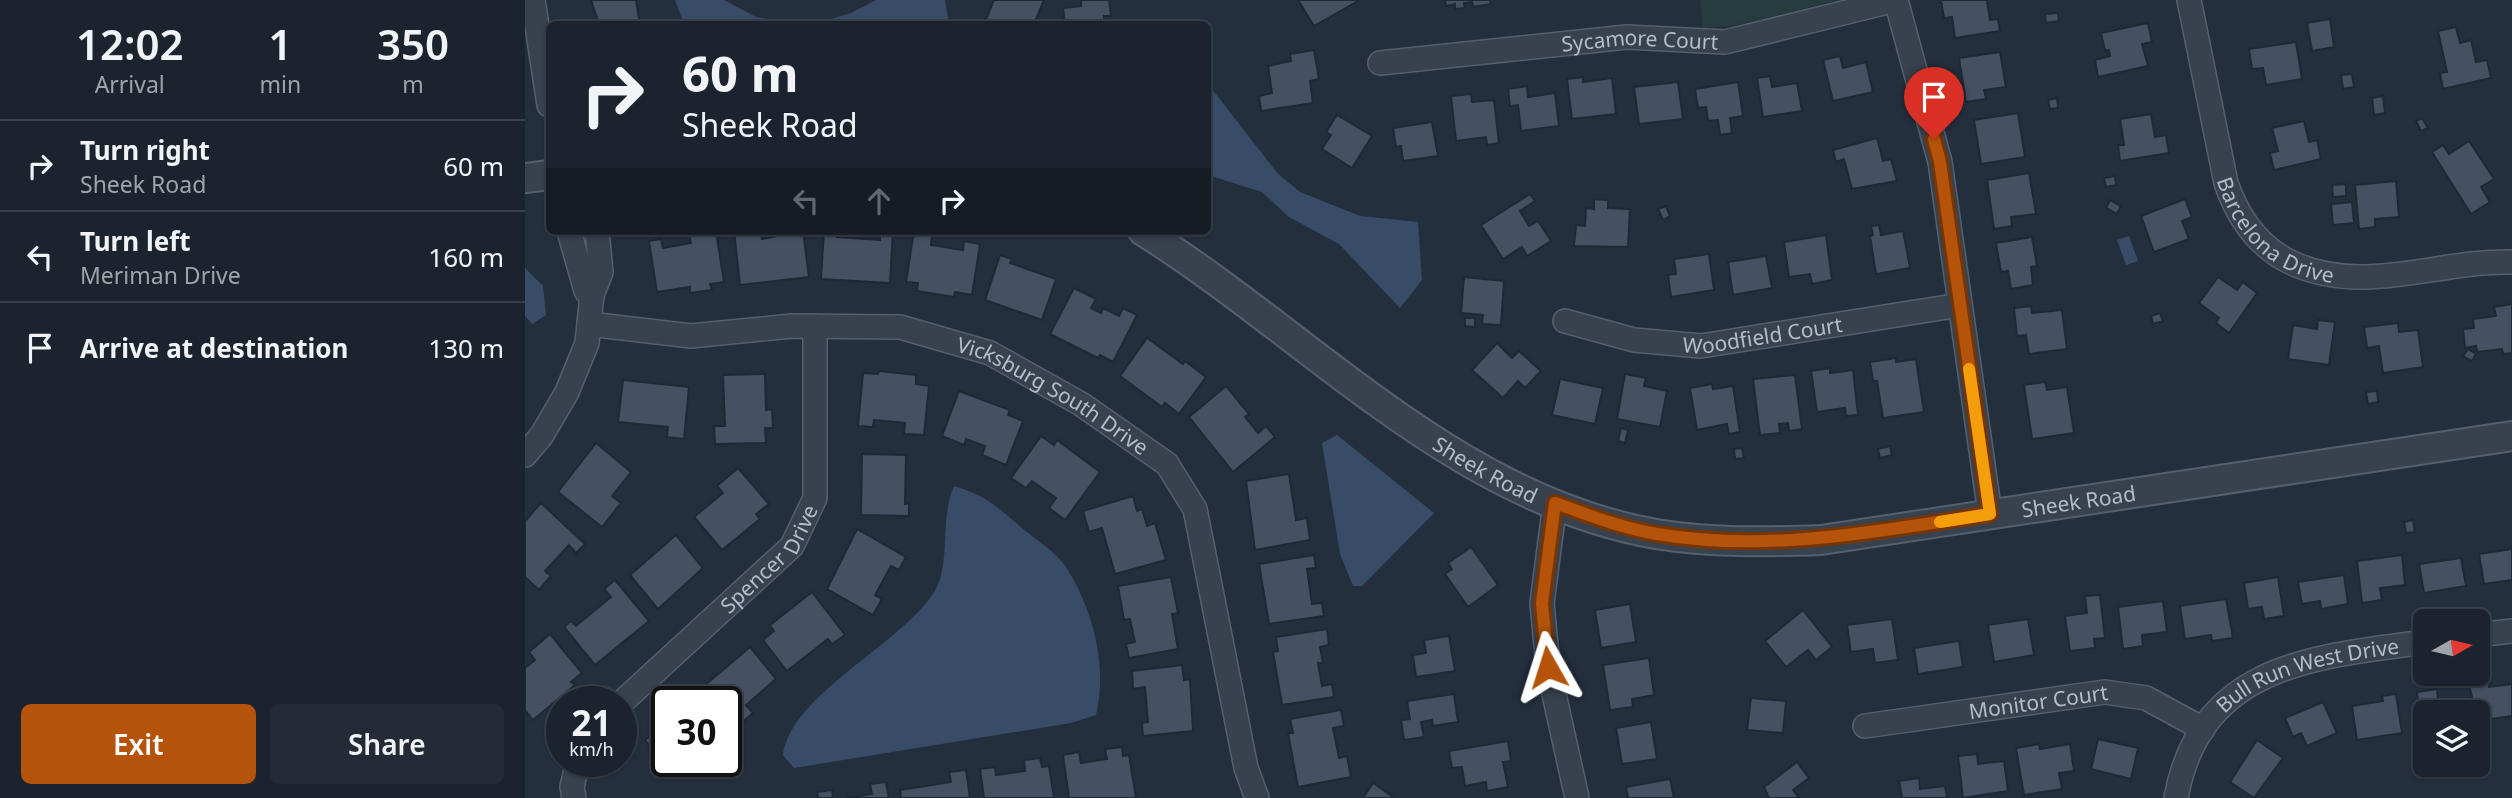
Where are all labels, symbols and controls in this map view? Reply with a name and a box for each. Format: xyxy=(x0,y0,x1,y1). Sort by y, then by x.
text: 12:02 xyxy=(76,15,184,72)
text: 1 xyxy=(268,15,292,72)
text: 350 xyxy=(377,15,449,72)
street label: Sycamore Court xyxy=(1560,23,1719,58)
text: 60 m xyxy=(682,40,799,106)
icon: right xyxy=(567,49,658,140)
pin xyxy=(1904,67,1964,139)
text: Arrival xyxy=(95,68,165,100)
text: min xyxy=(259,68,301,100)
text: m xyxy=(402,68,424,100)
icon: arrive xyxy=(1915,78,1953,116)
text: Sheek Road xyxy=(682,103,858,146)
text: Turn right xyxy=(80,132,210,168)
icon: right xyxy=(21,147,59,185)
text: 60 m xyxy=(443,148,504,184)
text: Sheek Road xyxy=(80,168,206,200)
street label: Barcelona Drive xyxy=(2211,173,2336,289)
icon: left xyxy=(787,182,825,220)
icon: ahead xyxy=(860,182,898,220)
icon: right xyxy=(933,182,971,220)
text: Turn left xyxy=(80,223,191,259)
icon: left xyxy=(21,238,59,276)
text: 160 m xyxy=(428,239,504,275)
text: Meriman Drive xyxy=(80,259,241,291)
street label: Woodfield Court xyxy=(1681,310,1845,360)
icon: arrive xyxy=(21,329,59,367)
text: Arrive at destination xyxy=(80,330,349,366)
text: 130 m xyxy=(428,330,504,366)
street label: Vicksburg South Drive xyxy=(954,330,1154,461)
street label: Sheek Road xyxy=(1428,430,1542,510)
street label: Sheek Road xyxy=(2019,479,2138,524)
street label: Spencer Drive xyxy=(714,500,824,619)
north arrow xyxy=(2413,609,2490,686)
map controls xyxy=(2413,609,2490,777)
position arrow xyxy=(1511,630,1585,704)
street label: Bull Run West Drive xyxy=(2210,632,2400,718)
street label: Monitor Court xyxy=(1967,678,2110,725)
speed limit sign: 30 xyxy=(651,686,742,777)
text: 21 xyxy=(571,699,612,746)
button: layers xyxy=(2413,700,2490,777)
button: Exit xyxy=(21,704,256,784)
button: Share xyxy=(270,704,504,784)
text: km/h xyxy=(569,737,614,761)

